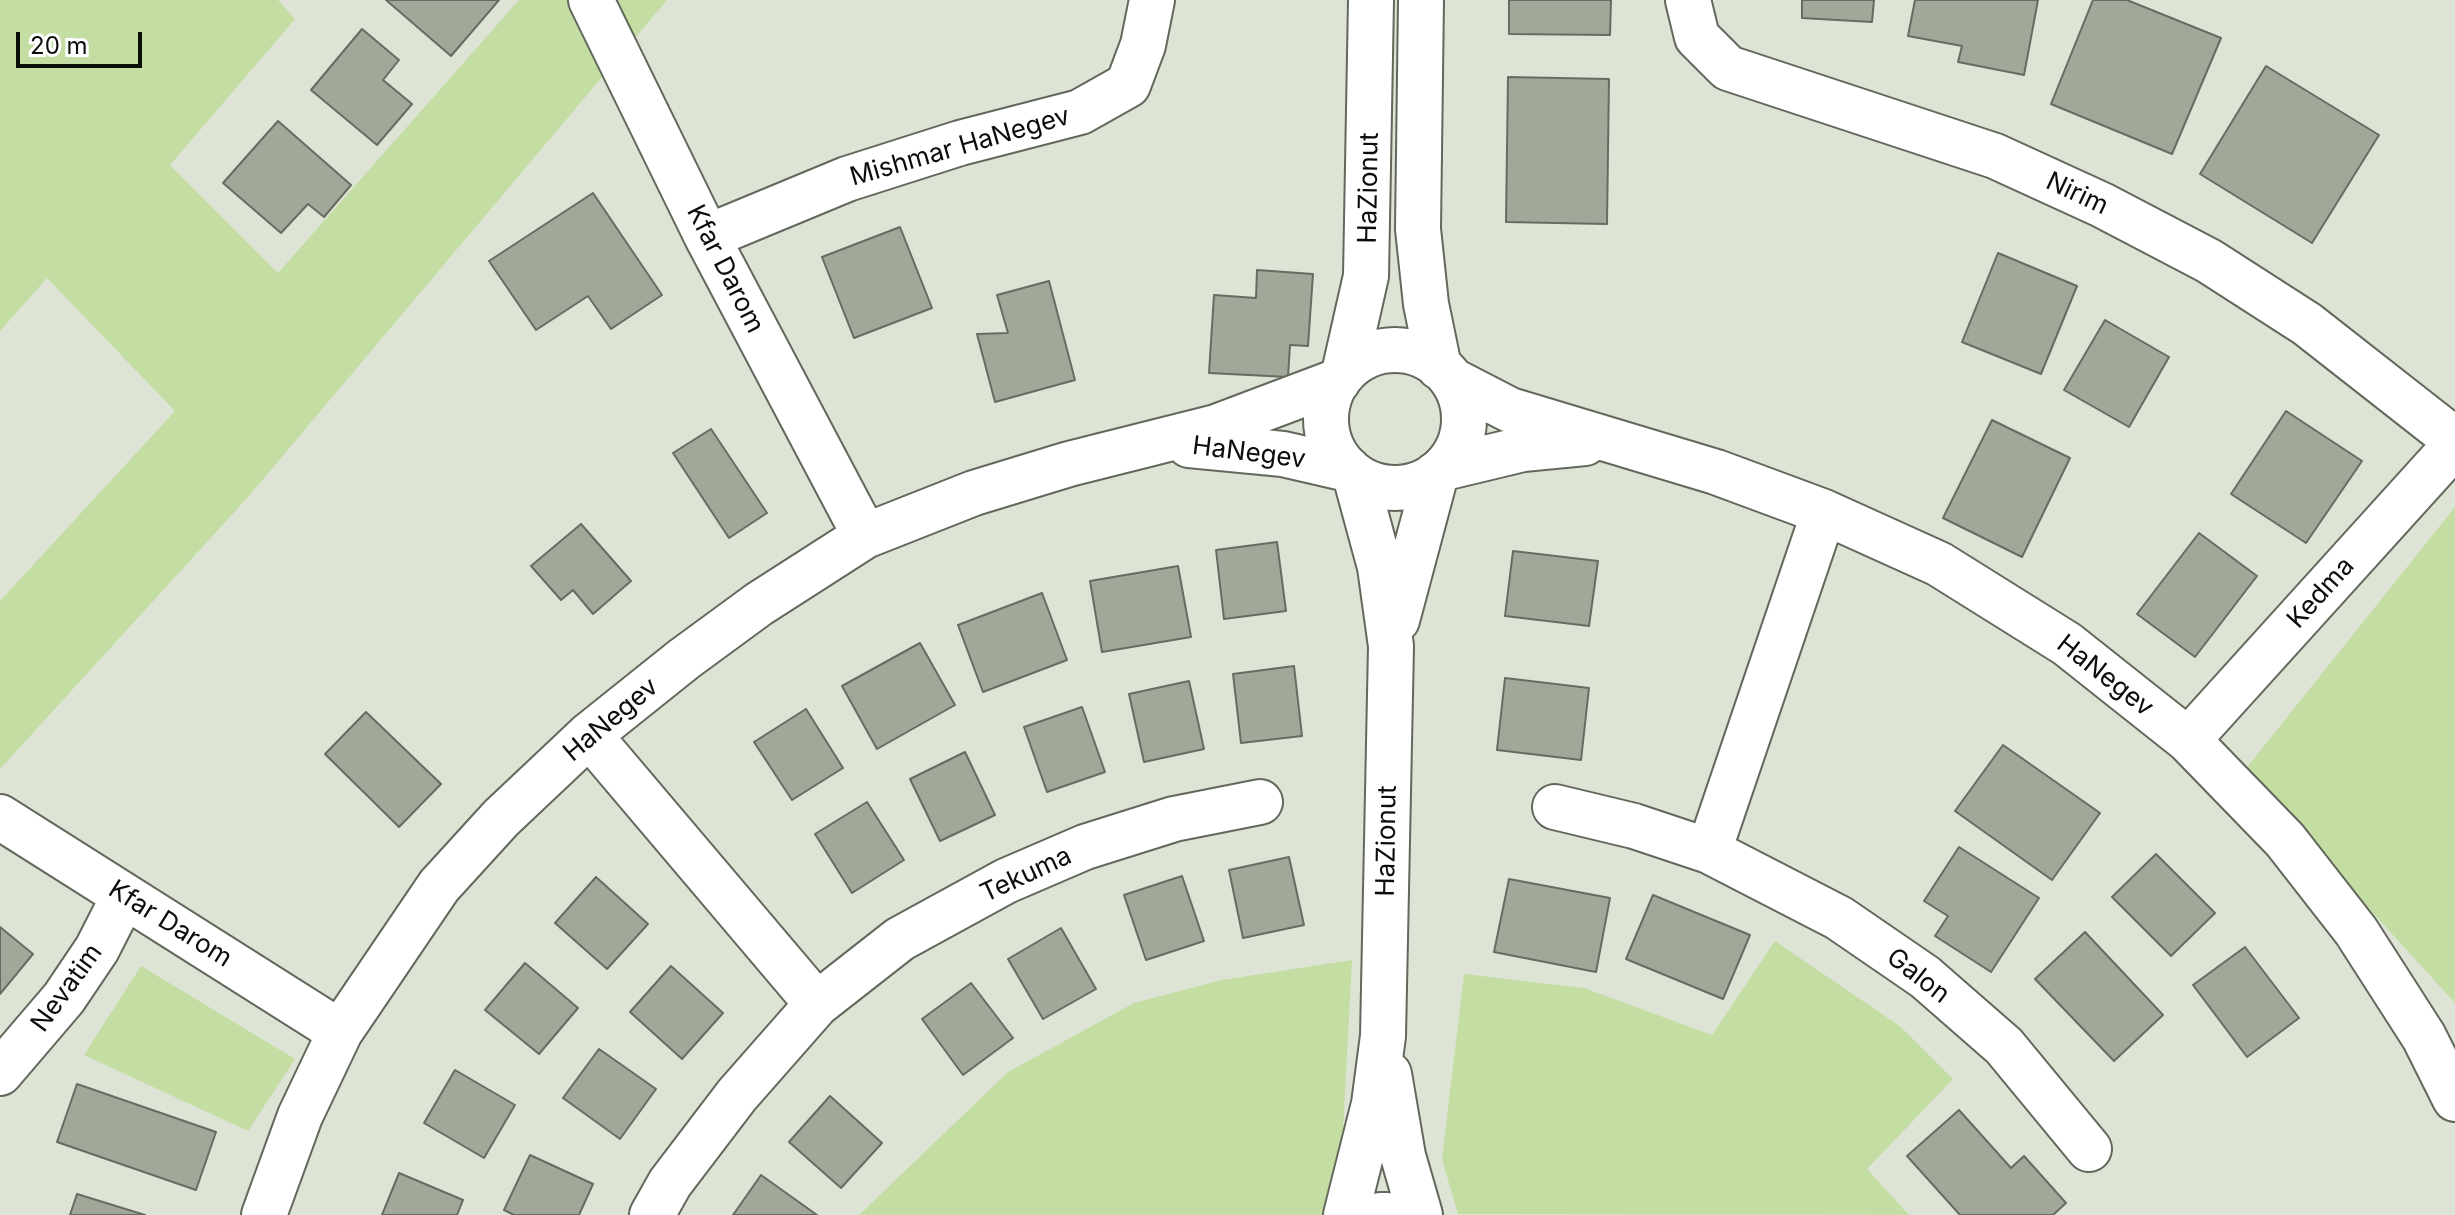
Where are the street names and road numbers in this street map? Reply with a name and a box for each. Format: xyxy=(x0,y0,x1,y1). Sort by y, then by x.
street label: Mishmar HaNegev xyxy=(846,101,1074,193)
street label: HaZionut xyxy=(1352,132,1386,244)
street label: Nirim xyxy=(2041,166,2113,222)
street label: Kfar Darom xyxy=(679,200,771,338)
street label: HaNegev xyxy=(1191,431,1307,475)
street label: Kedma xyxy=(2281,551,2361,635)
street label: HaNegev xyxy=(2051,629,2159,723)
street label: HaNegev xyxy=(557,671,665,769)
street label: HaZionut xyxy=(1370,785,1404,897)
street label: Tekuma xyxy=(975,840,1077,910)
street label: Kfar Darom xyxy=(103,874,237,974)
street label: Nevatim xyxy=(25,938,109,1038)
street label: Galon xyxy=(1880,942,1956,1010)

